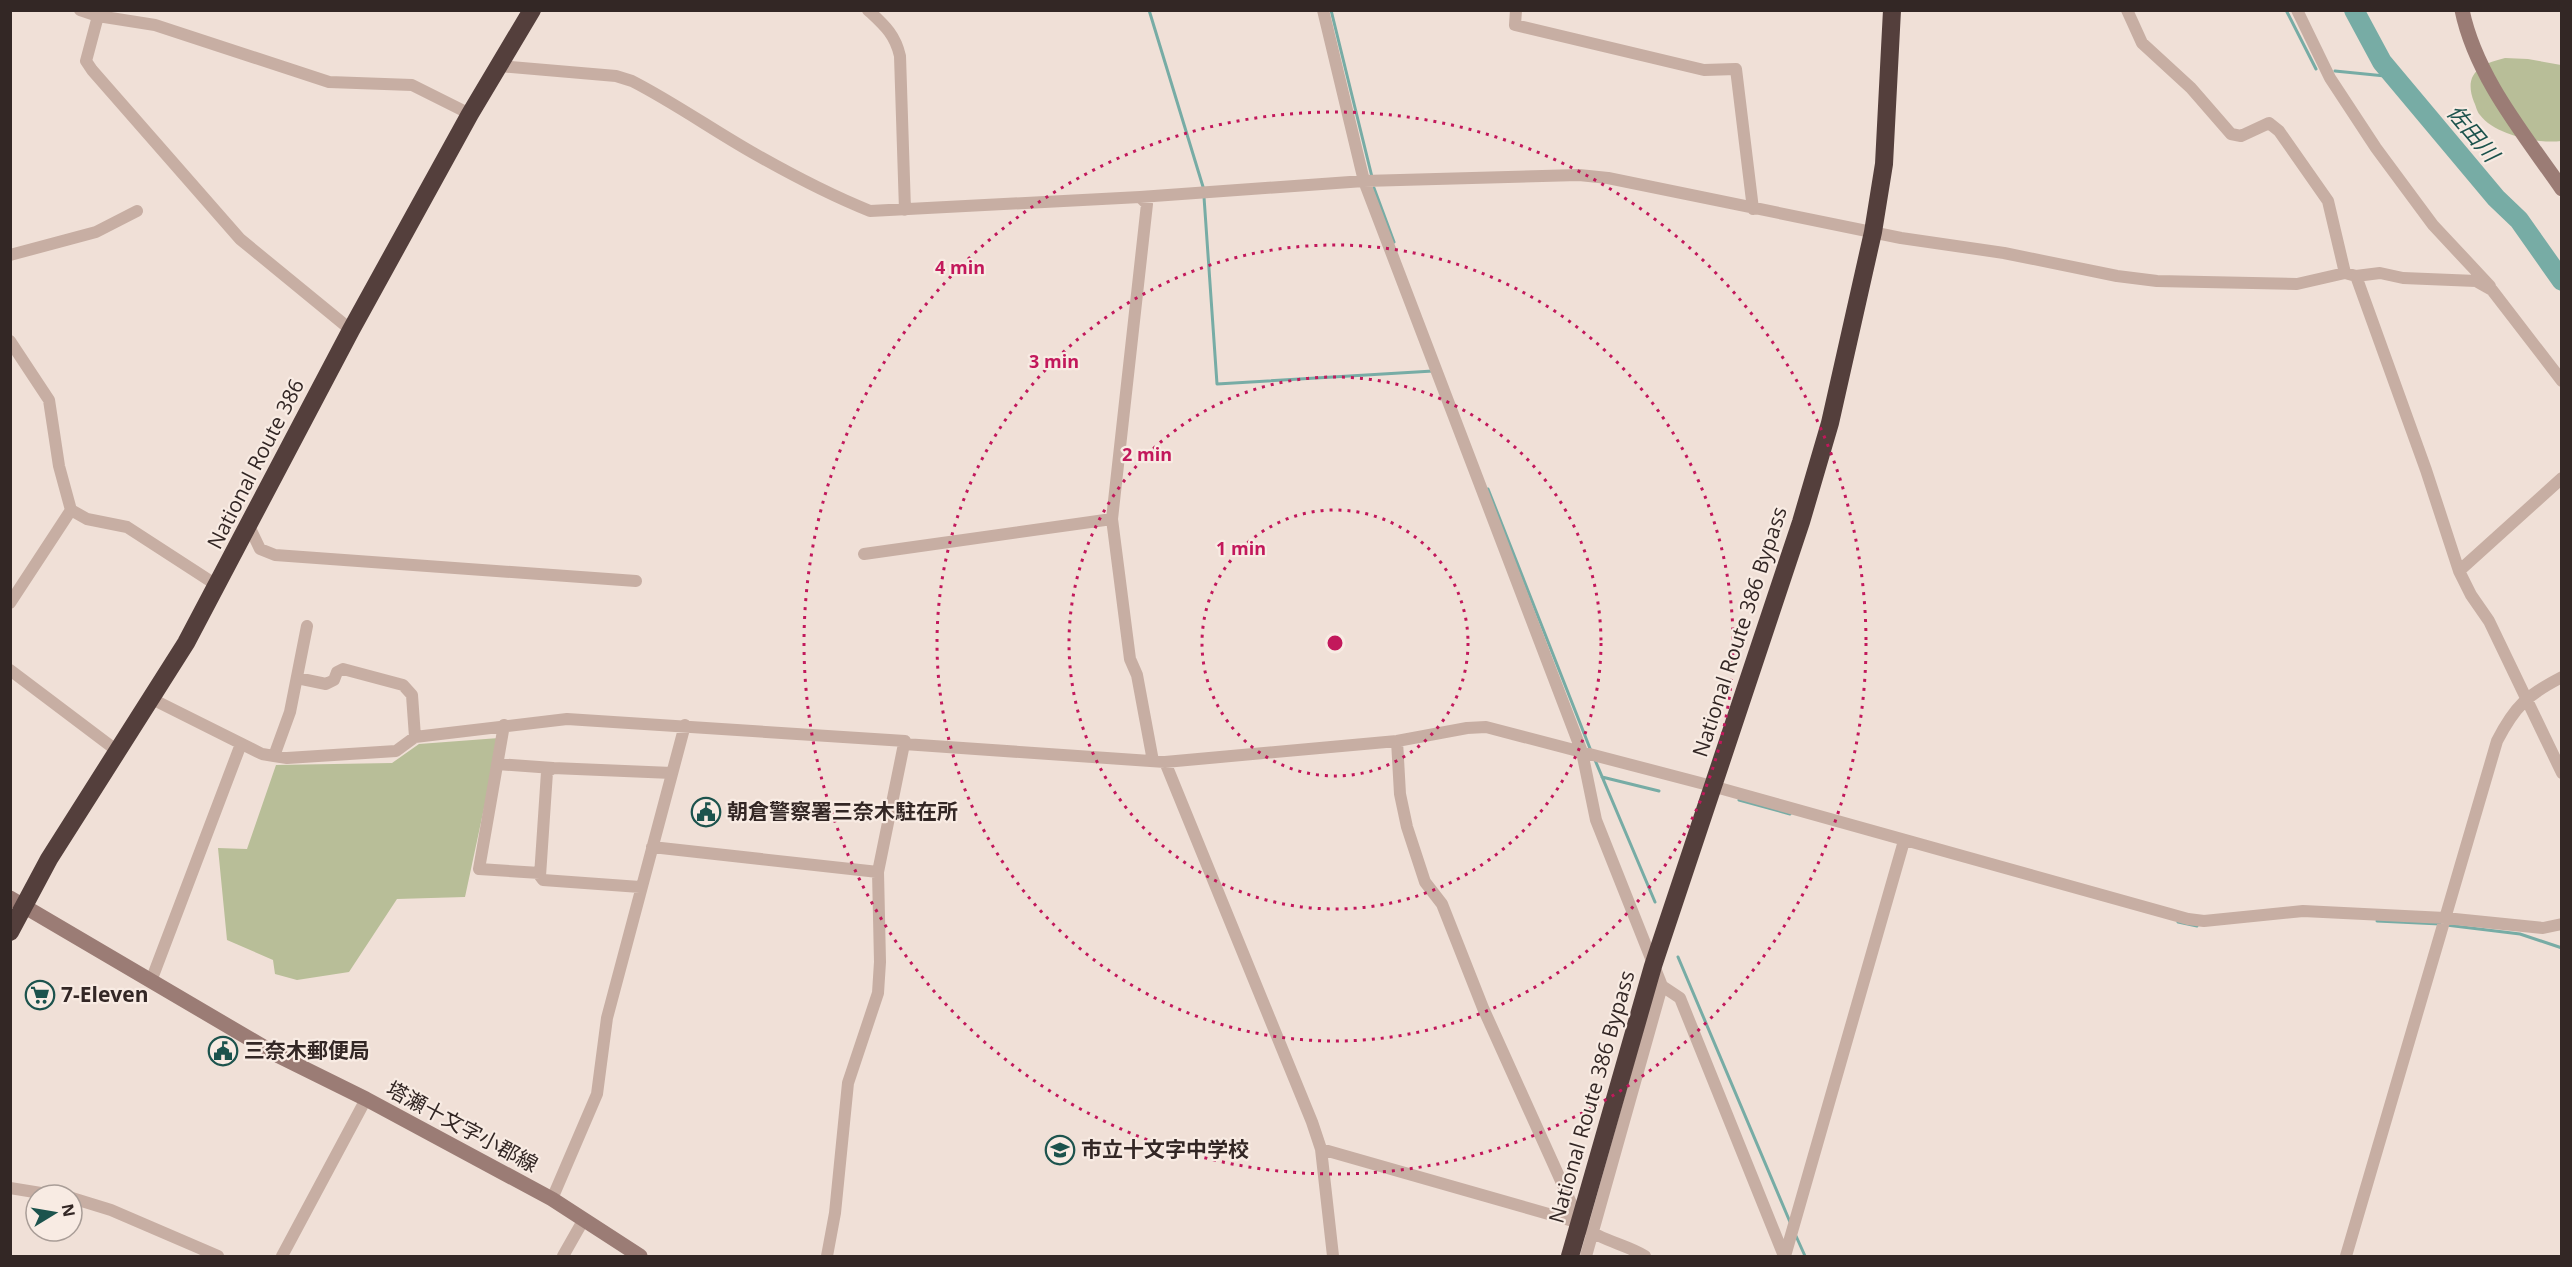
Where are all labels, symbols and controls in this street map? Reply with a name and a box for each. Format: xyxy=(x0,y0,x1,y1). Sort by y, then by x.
water label: 佐田川 xyxy=(2441,97,2508,169)
text: 4 min xyxy=(935,255,985,279)
text: 3 min xyxy=(1029,349,1079,373)
street label: National Route 386 xyxy=(200,374,310,553)
text: 2 min xyxy=(1122,442,1172,466)
street label: National Route 386 Bypass xyxy=(1685,503,1793,760)
text: 1 min xyxy=(1216,536,1266,560)
centre of rings xyxy=(1325,633,1345,653)
public building icon: 朝倉警察署三奈木駐在所 xyxy=(690,796,722,828)
place label: 朝倉警察署三奈木駐在所 xyxy=(727,797,958,825)
street label: National Route 386 Bypass xyxy=(1542,967,1641,1226)
supermarket icon: 7-Eleven xyxy=(24,979,56,1011)
place label: 7-Eleven xyxy=(61,980,149,1008)
public building icon: 三奈木郵便局 xyxy=(207,1035,239,1067)
place label: 三奈木郵便局 xyxy=(244,1036,370,1064)
street label: 塔瀬十文字小郡線 xyxy=(382,1074,543,1178)
school or university icon: 市立十文字中学校 xyxy=(1044,1134,1076,1166)
place label: 市立十文字中学校 xyxy=(1081,1135,1249,1163)
north arrow xyxy=(24,1183,84,1243)
text: N xyxy=(57,1202,81,1219)

